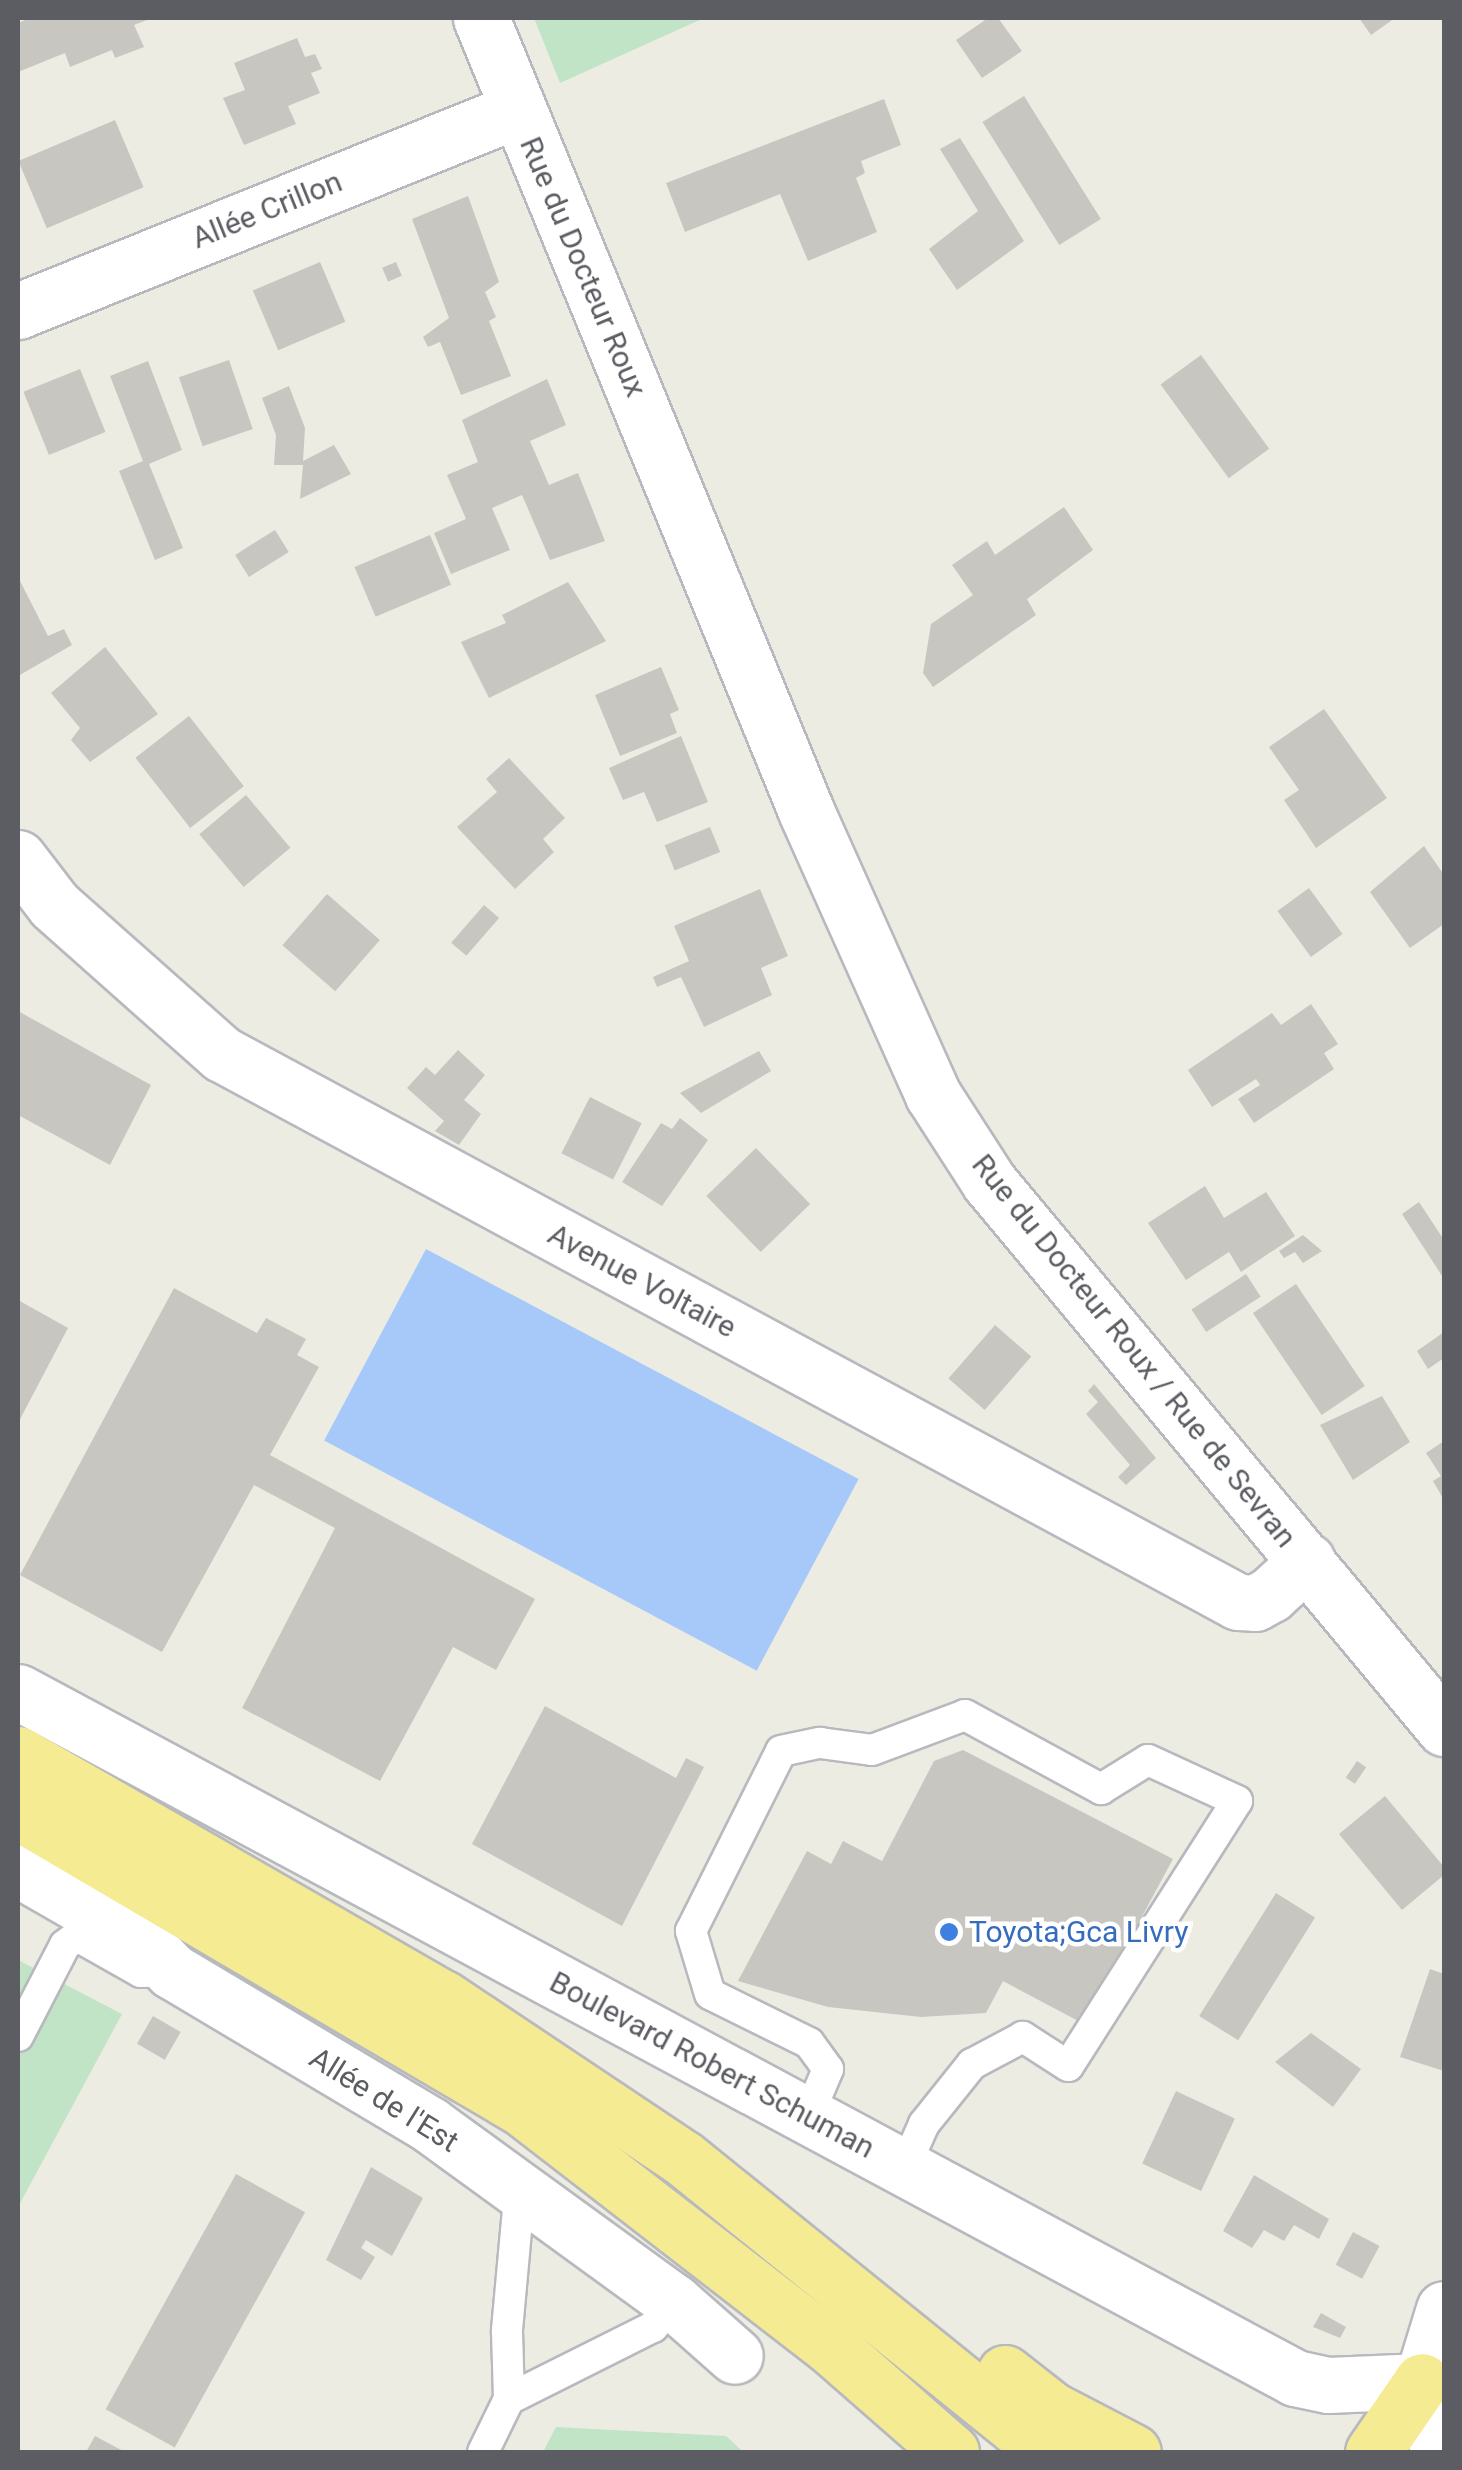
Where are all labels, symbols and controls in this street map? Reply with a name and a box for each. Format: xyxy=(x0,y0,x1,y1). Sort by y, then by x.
street label: Rue du Docteur Roux xyxy=(512,132,654,402)
street label: Allée Crillon xyxy=(187,164,347,256)
street label: Rue du Docteur Roux / Rue de Sevran xyxy=(964,1147,1304,1555)
street label: Avenue Voltaire xyxy=(542,1216,742,1346)
place label: Toyota;Gca Livry xyxy=(969,1914,1188,1950)
marker: Toyota;Gca Livry xyxy=(938,1921,960,1943)
street label: Boulevard Robert Schuman xyxy=(544,1964,880,2166)
street label: Allée de l'Est xyxy=(303,2040,465,2160)

